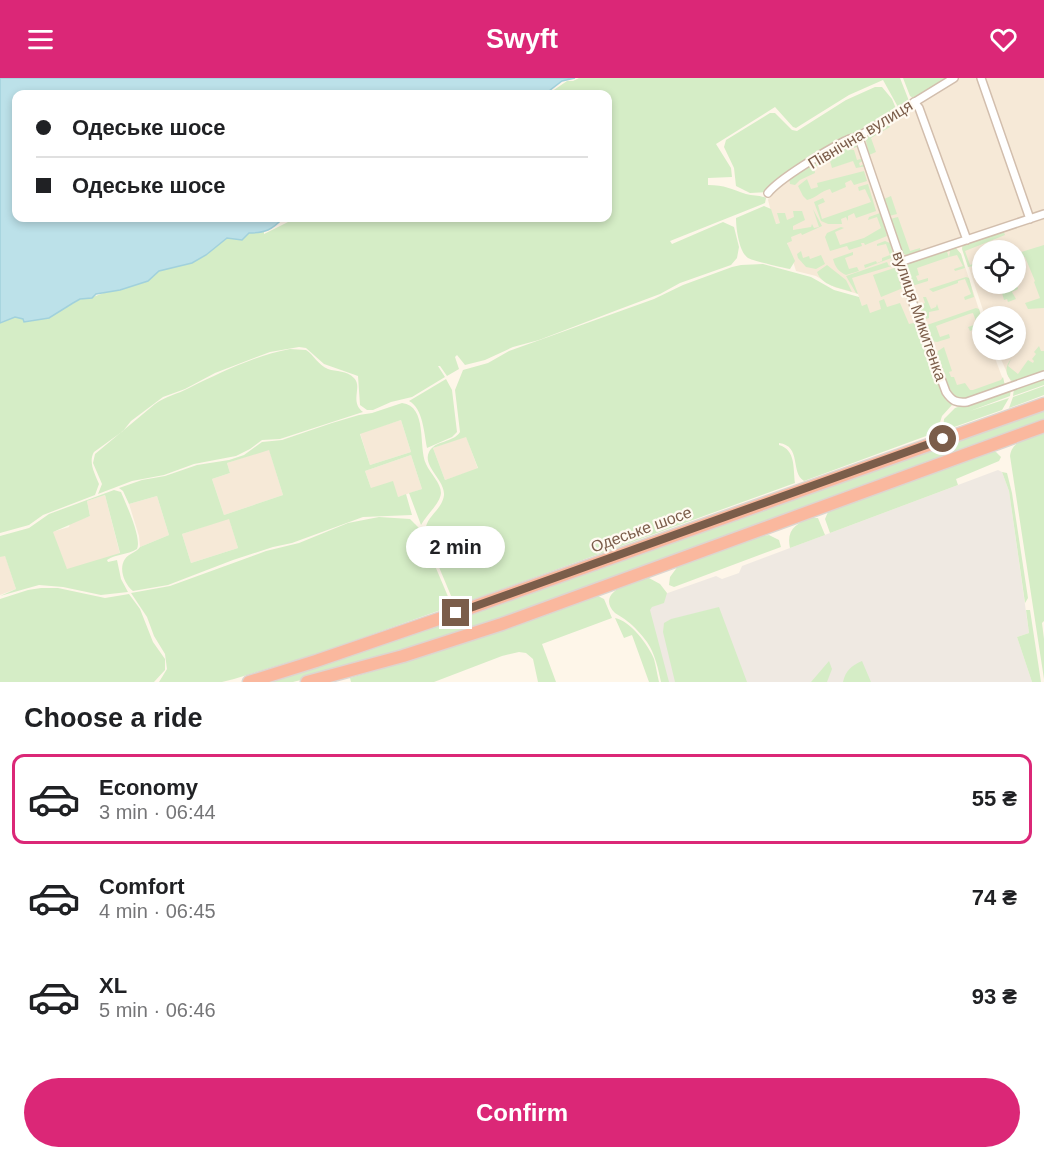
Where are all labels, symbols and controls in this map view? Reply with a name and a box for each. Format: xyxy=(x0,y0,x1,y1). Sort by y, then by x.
icon: menu xyxy=(24,23,57,56)
icon: heart xyxy=(987,23,1020,56)
text: Swyft xyxy=(486,24,558,54)
street label: Північна вулиця xyxy=(805,97,915,172)
text: Одеське шосе xyxy=(72,115,226,140)
text: Одеське шосе xyxy=(72,173,226,198)
map controls xyxy=(972,240,1026,360)
button: locate xyxy=(972,240,1026,294)
street label: вулиця Микитенка xyxy=(889,249,950,383)
button: layers xyxy=(972,306,1026,360)
route start xyxy=(929,425,956,452)
street label: Одеське шосе xyxy=(589,503,694,556)
callout: 2 min xyxy=(406,526,506,568)
text: 2 min xyxy=(429,536,482,558)
route end xyxy=(442,599,469,626)
text: Choose a ride xyxy=(24,703,203,733)
icon: car xyxy=(27,772,81,826)
text: Economy xyxy=(99,775,198,800)
text: 55 ₴ xyxy=(972,786,1017,811)
text: 3 min · 06:44 xyxy=(99,801,216,823)
icon: car xyxy=(27,871,81,925)
text: Comfort xyxy=(99,874,185,899)
text: 74 ₴ xyxy=(972,885,1017,910)
text: 4 min · 06:45 xyxy=(99,900,216,922)
icon: car xyxy=(27,970,81,1024)
text: XL xyxy=(99,973,127,998)
text: 93 ₴ xyxy=(972,984,1017,1009)
text: 5 min · 06:46 xyxy=(99,999,216,1021)
button: Confirm xyxy=(24,1078,1020,1147)

